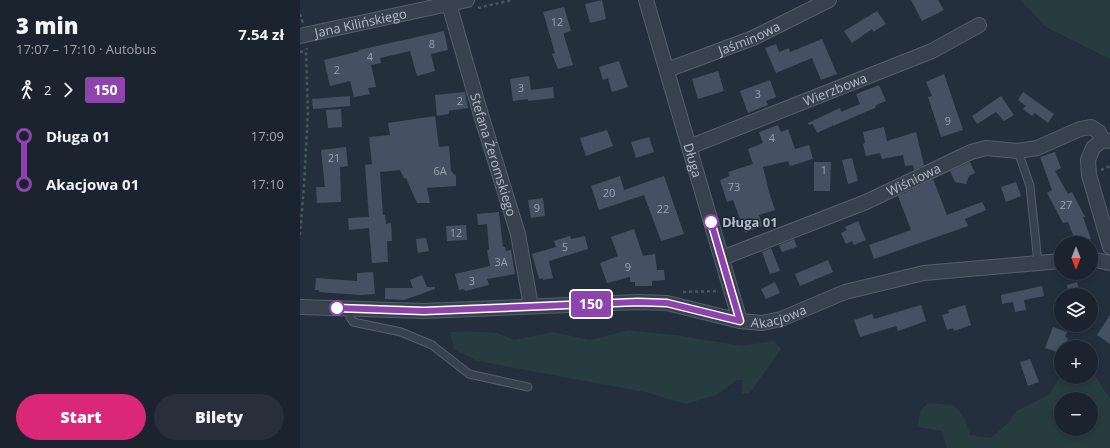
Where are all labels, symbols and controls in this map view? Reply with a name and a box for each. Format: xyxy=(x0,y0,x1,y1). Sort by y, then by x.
street label: Jana Kilińskiego xyxy=(311,4,408,42)
text: 3 min xyxy=(16,10,79,40)
house number: 12 xyxy=(551,14,563,29)
street label: Jaśminowa xyxy=(714,17,783,60)
text: 7.54 zł xyxy=(238,24,284,44)
house number: 8 xyxy=(429,36,435,51)
text: 17:07 – 17:10 · Autobus xyxy=(16,40,157,58)
house number: 4 xyxy=(367,49,374,64)
house number: 2 xyxy=(334,62,340,77)
street label: Wierzbowa xyxy=(800,69,870,110)
icon: walk xyxy=(16,79,38,101)
icon: forward xyxy=(57,79,79,101)
text: 150 xyxy=(93,80,117,99)
house number: 3 xyxy=(518,80,524,95)
text: 2 xyxy=(44,81,51,99)
house number: 3 xyxy=(755,86,761,101)
street label: Stefana Żeromskiego xyxy=(466,91,521,218)
house number: 2 xyxy=(457,93,463,108)
house number: 9 xyxy=(945,113,951,128)
text: Długa 01 xyxy=(46,126,110,146)
text: 17:09 xyxy=(251,127,284,145)
house number: 4 xyxy=(769,130,776,145)
street label: Długa xyxy=(679,141,706,180)
house number: 21 xyxy=(328,150,340,165)
street label: Wiśniowa xyxy=(883,159,943,200)
house number: 1 xyxy=(821,162,827,177)
house number: 6A xyxy=(433,163,447,178)
text: Akacjowa 01 xyxy=(46,174,139,194)
text: 17:10 xyxy=(251,175,284,193)
house number: 73 xyxy=(728,179,740,194)
house number: 20 xyxy=(603,185,615,200)
house number: 27 xyxy=(1060,197,1072,212)
house number: 9 xyxy=(534,200,540,215)
house number: 22 xyxy=(657,201,669,216)
place label: Długa 01 xyxy=(722,213,778,231)
marker: Długa 01 xyxy=(703,214,719,230)
house number: 12 xyxy=(450,225,462,240)
north arrow xyxy=(1054,236,1098,280)
map controls xyxy=(1054,236,1098,436)
house number: 5 xyxy=(562,239,568,254)
house number: 3A xyxy=(494,254,508,269)
house number: 9 xyxy=(625,259,631,274)
house number: 3 xyxy=(469,273,475,288)
button: layers xyxy=(1054,288,1098,332)
line badge: 150 xyxy=(568,291,614,317)
text: 150 xyxy=(579,294,603,313)
unlabelled marker xyxy=(329,300,345,316)
street label: Akacjowa xyxy=(750,300,809,332)
button: + xyxy=(1054,340,1098,384)
button: − xyxy=(1054,392,1098,436)
button: Start xyxy=(16,394,146,440)
button: Bilety xyxy=(154,394,284,440)

